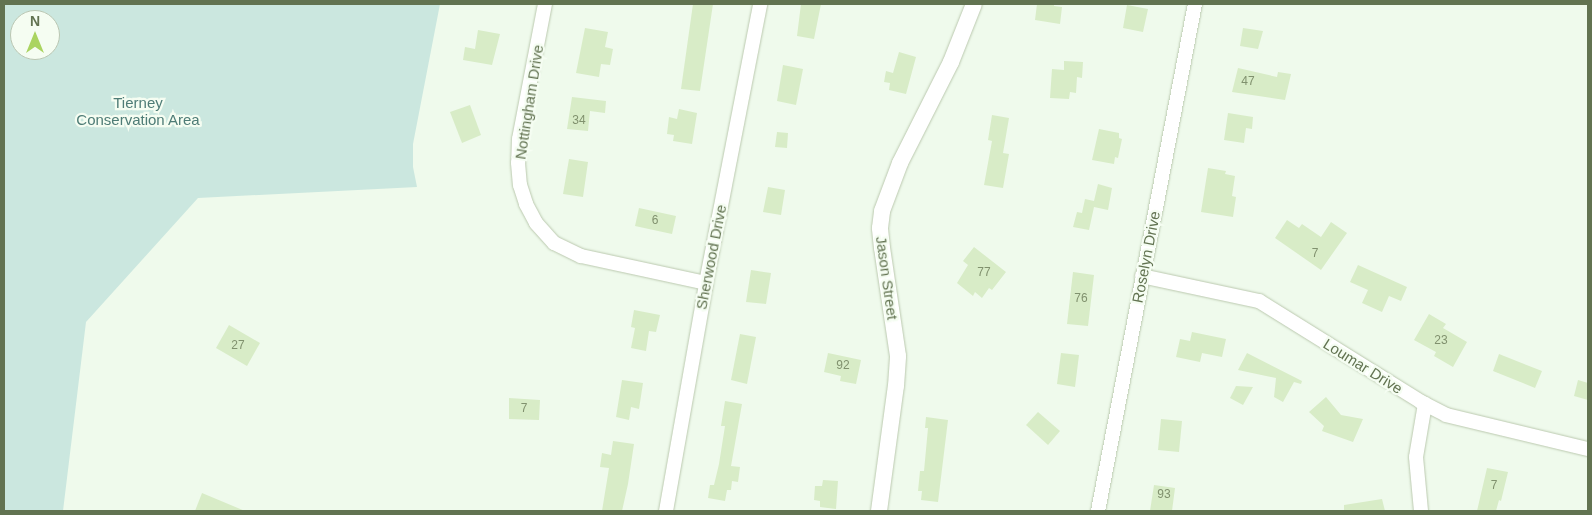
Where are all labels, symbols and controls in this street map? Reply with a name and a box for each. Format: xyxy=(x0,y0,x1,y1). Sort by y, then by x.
north arrow xyxy=(10,10,60,60)
text: N xyxy=(30,13,40,29)
street label: Nottingham Drive xyxy=(511,43,547,161)
house number: 47 xyxy=(1241,75,1255,89)
park label: Tierney Conservation Area xyxy=(76,93,200,128)
house number: 34 xyxy=(572,114,586,128)
street label: Sherwood Drive xyxy=(692,203,730,311)
street label: Roselyn Drive xyxy=(1128,209,1164,305)
house number: 6 xyxy=(652,214,658,228)
street label: Jason Street xyxy=(872,235,902,321)
house number: 7 xyxy=(1312,247,1318,261)
house number: 77 xyxy=(977,266,991,280)
house number: 76 xyxy=(1074,292,1088,306)
house number: 23 xyxy=(1434,334,1448,348)
street label: Loumar Drive xyxy=(1320,335,1406,397)
house number: 27 xyxy=(231,339,245,353)
house number: 92 xyxy=(836,359,850,373)
house number: 7 xyxy=(521,402,527,416)
house number: 7 xyxy=(1491,479,1497,493)
house number: 93 xyxy=(1157,488,1171,502)

